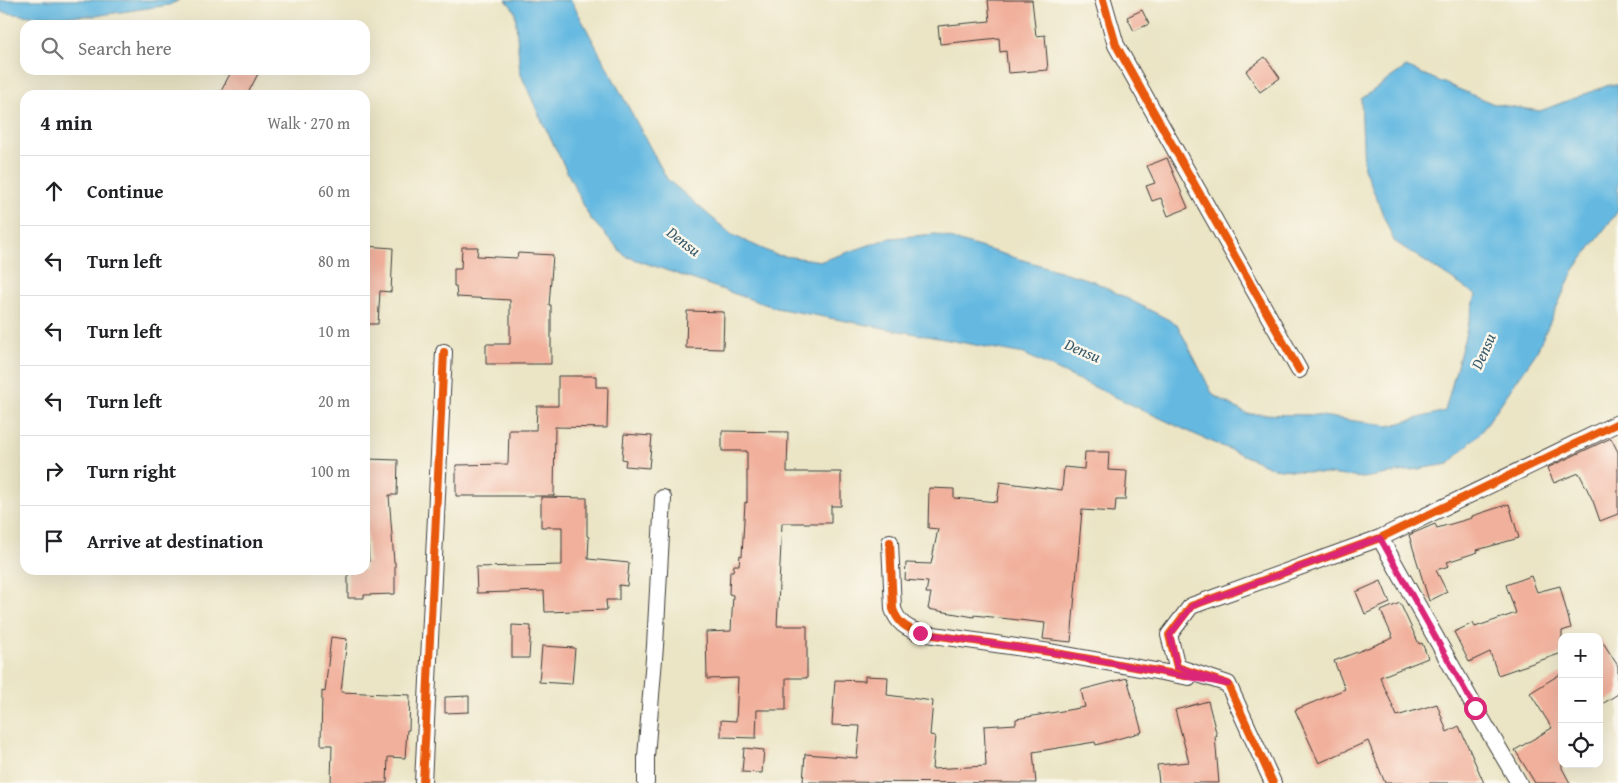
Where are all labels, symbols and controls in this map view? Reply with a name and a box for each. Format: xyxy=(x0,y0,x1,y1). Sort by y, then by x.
search box xyxy=(20,20,370,75)
icon: search xyxy=(38,34,66,62)
text: Search here xyxy=(78,34,172,62)
text: 4 min xyxy=(40,107,92,138)
text: Walk · 270 m xyxy=(267,111,350,135)
icon: ahead xyxy=(40,177,68,205)
text: Continue xyxy=(87,177,164,205)
text: 60 m xyxy=(318,179,350,203)
water label: Densu xyxy=(661,220,706,262)
icon: left xyxy=(40,247,68,275)
text: Turn left xyxy=(87,247,162,275)
text: 80 m xyxy=(318,249,350,273)
icon: left xyxy=(40,317,68,345)
text: Turn left xyxy=(87,317,162,345)
text: 10 m xyxy=(318,319,350,343)
water label: Densu xyxy=(1464,329,1502,374)
water label: Densu xyxy=(1060,331,1105,368)
icon: left xyxy=(40,387,68,415)
text: Turn left xyxy=(87,387,162,415)
text: 20 m xyxy=(318,389,350,413)
icon: right xyxy=(40,457,68,485)
text: Turn right xyxy=(87,457,176,485)
text: 100 m xyxy=(310,459,350,483)
icon: arrive xyxy=(40,527,68,555)
text: Arrive at destination xyxy=(87,527,263,555)
route end xyxy=(909,622,932,645)
map controls xyxy=(1558,633,1603,768)
button: + xyxy=(1558,633,1603,678)
button: − xyxy=(1558,678,1603,723)
route start xyxy=(1464,697,1487,720)
button: locate xyxy=(1558,723,1603,768)

